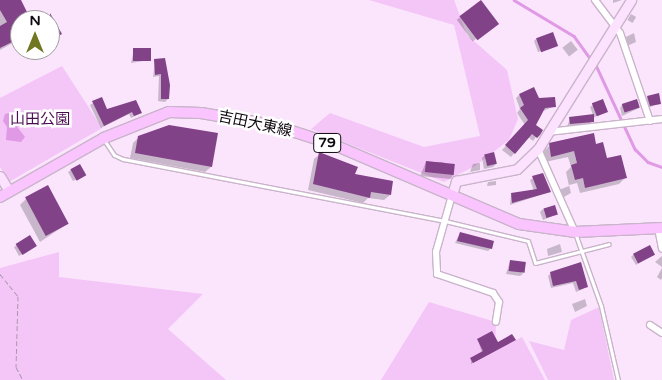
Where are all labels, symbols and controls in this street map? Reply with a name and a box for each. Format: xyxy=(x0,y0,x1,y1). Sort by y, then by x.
north arrow xyxy=(10,10,60,60)
text: N xyxy=(29,12,41,29)
street label: 吉田大東線 xyxy=(216,107,294,141)
park label: 山田公園 xyxy=(10,111,70,129)
road number: 79 xyxy=(312,132,342,154)

